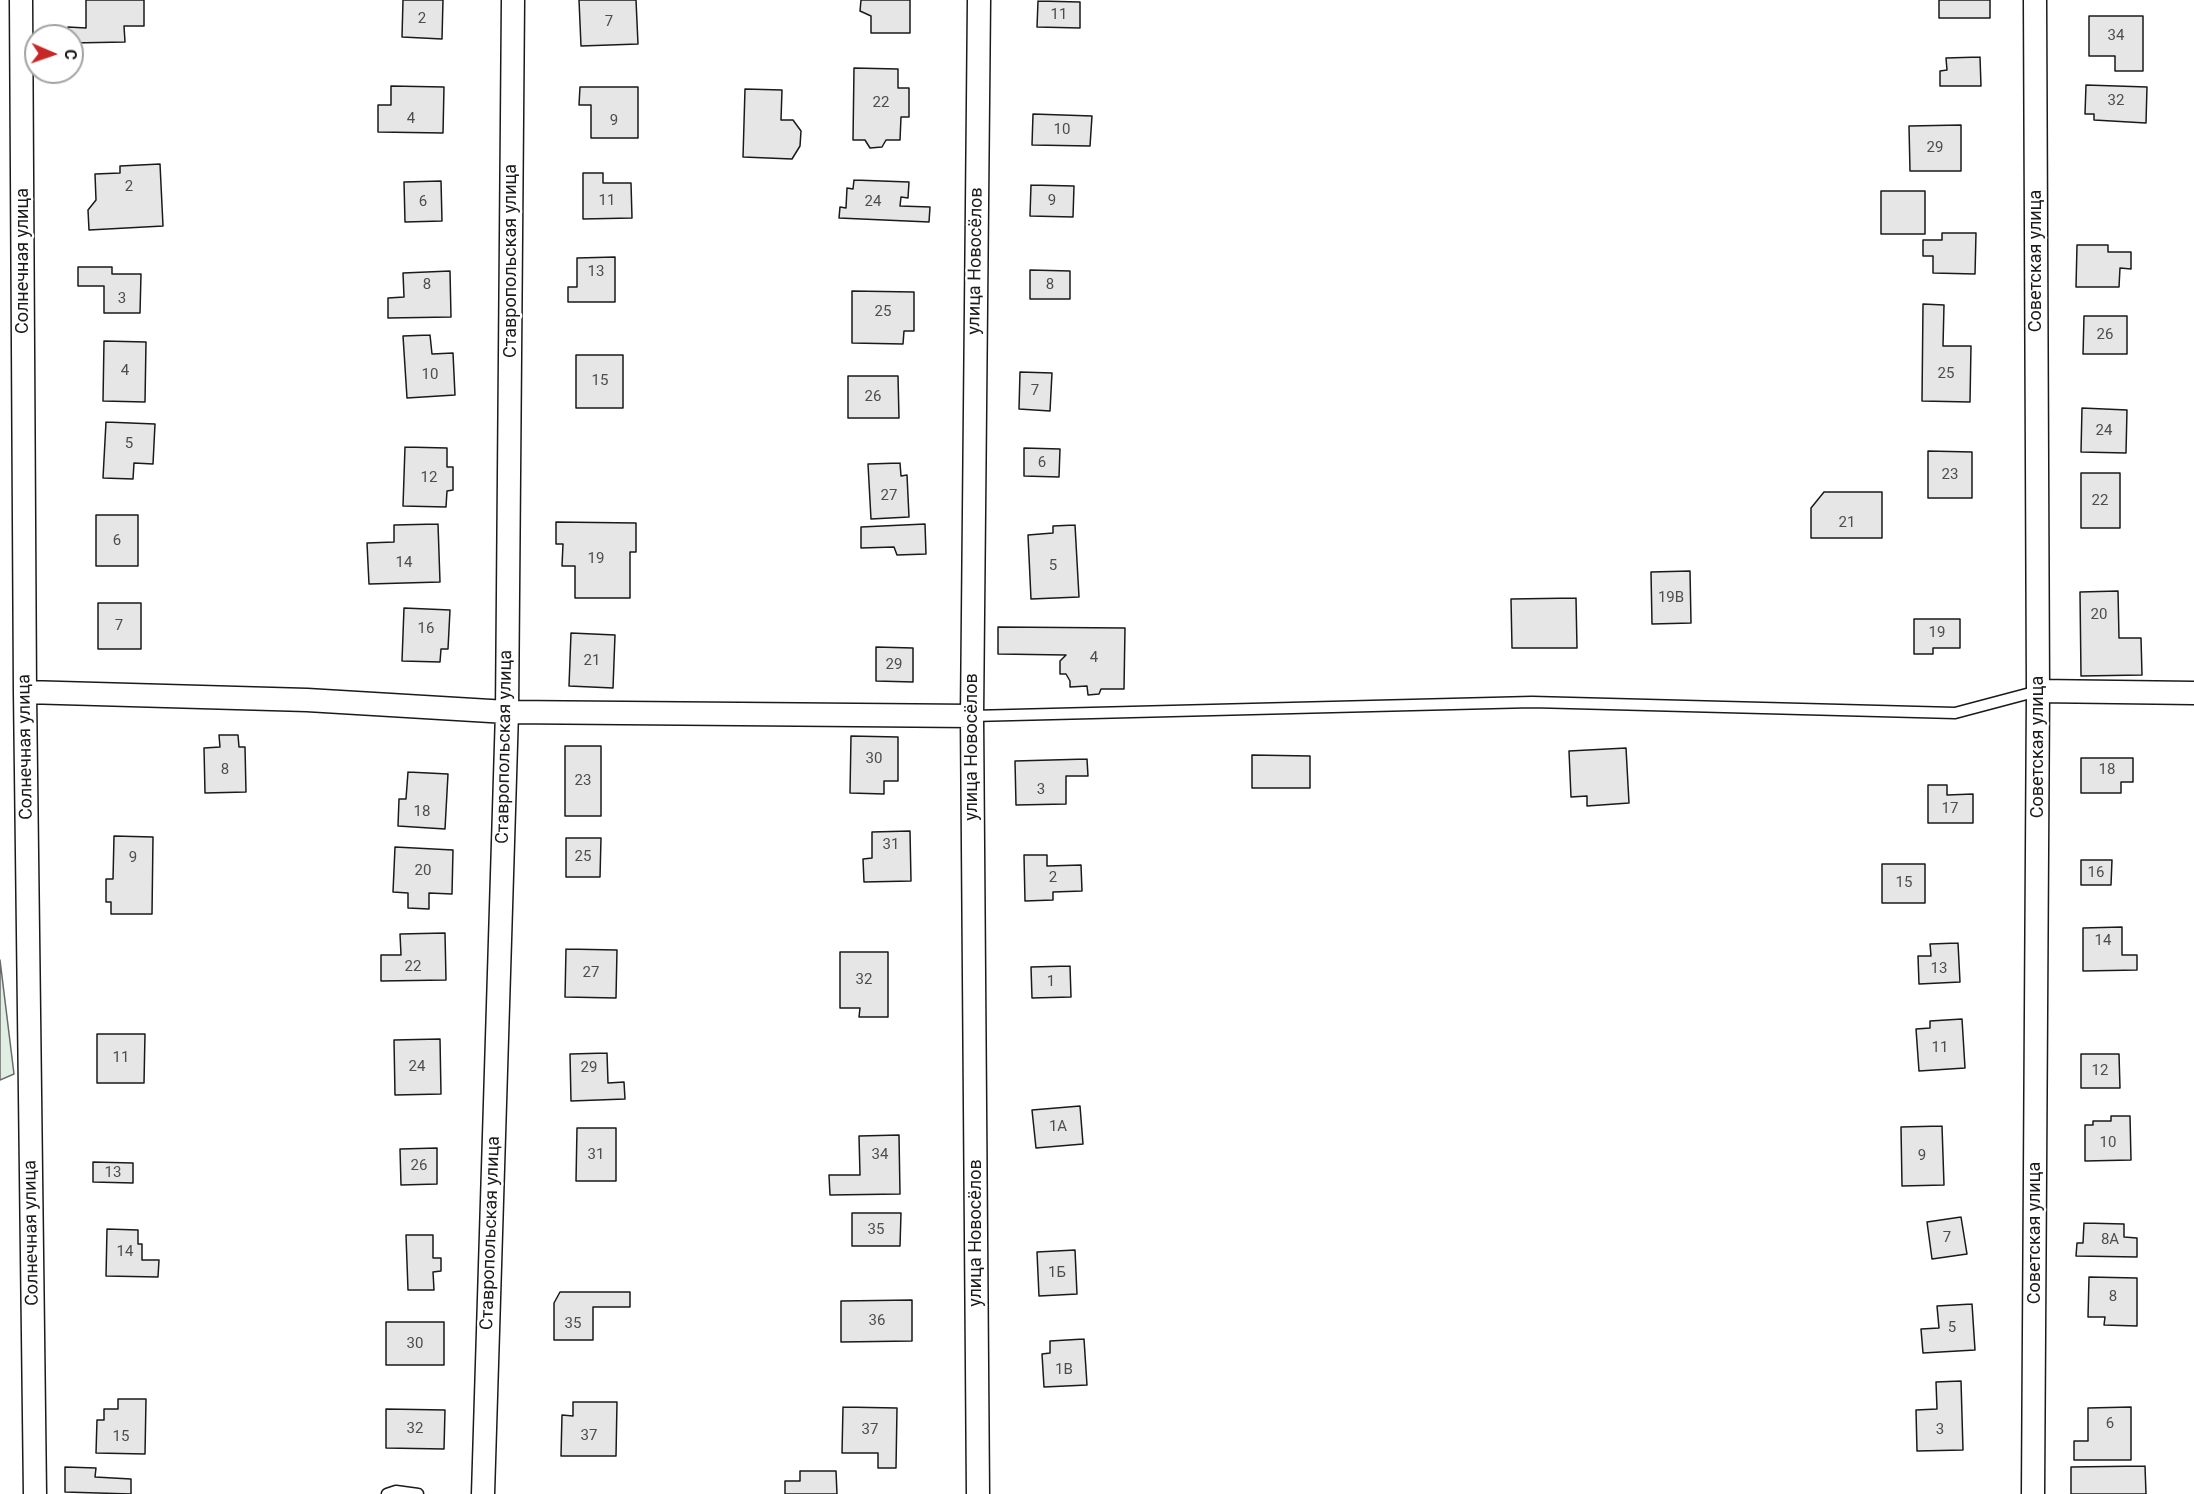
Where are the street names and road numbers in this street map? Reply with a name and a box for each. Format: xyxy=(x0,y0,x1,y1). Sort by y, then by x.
street label: Ставропольская улица xyxy=(500,164,522,358)
street label: улица Новосёлов xyxy=(964,187,988,335)
street label: Солнечная улица xyxy=(12,188,34,334)
street label: Советская улица xyxy=(2025,190,2047,332)
street label: Ставропольская улица xyxy=(493,650,517,844)
street label: улица Новосёлов xyxy=(961,673,983,821)
street label: Солнечная улица xyxy=(14,674,38,820)
street label: Советская улица xyxy=(2027,676,2049,818)
street label: Ставропольская улица xyxy=(477,1136,505,1330)
street label: улица Новосёлов xyxy=(965,1159,987,1307)
street label: Солнечная улица xyxy=(20,1160,44,1306)
street label: Советская улица xyxy=(2024,1162,2046,1304)

